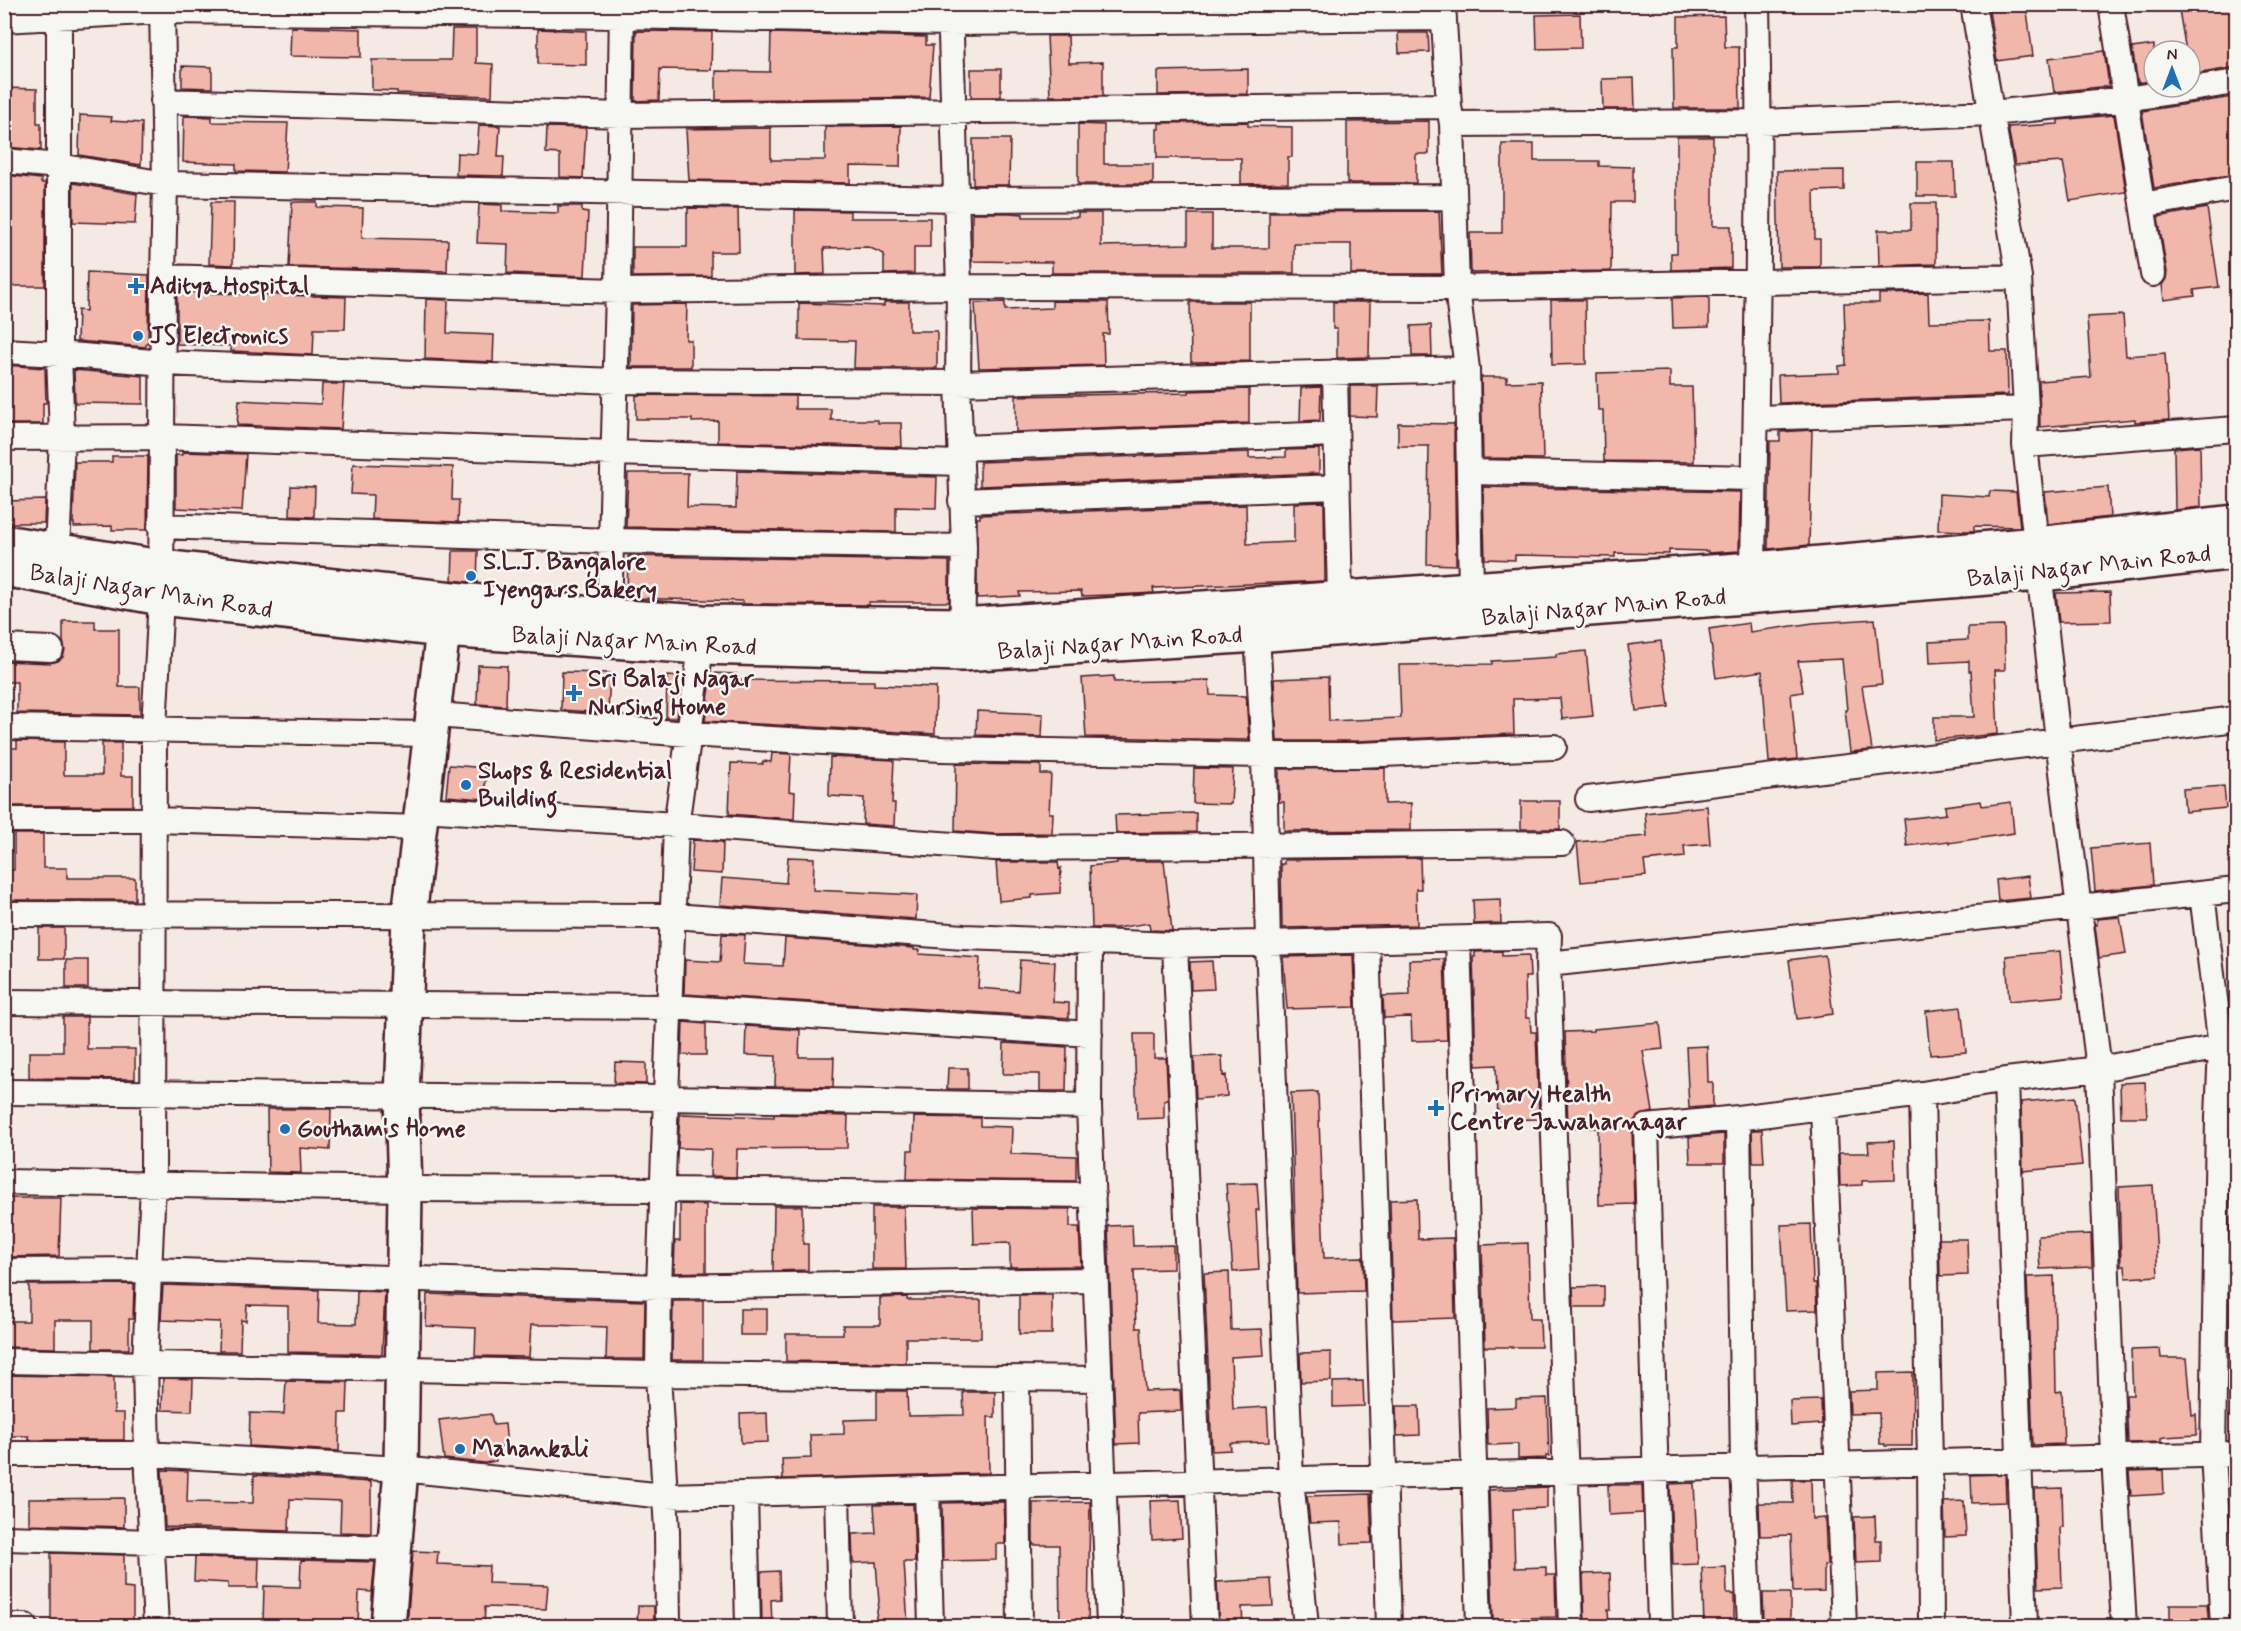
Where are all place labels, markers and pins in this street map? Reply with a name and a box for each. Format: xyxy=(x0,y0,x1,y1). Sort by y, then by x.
place label: Aditya Hospital xyxy=(150,271,309,302)
marker: Aditya Hospital xyxy=(127,277,145,295)
place label: JS Electronics xyxy=(150,321,289,352)
marker: JS Electronics xyxy=(131,329,145,343)
place label: S.L.J. Bangalore Iyengars Bakery xyxy=(483,547,657,609)
marker: S.L.J. Bangalore Iyengars Bakery xyxy=(464,569,478,583)
place label: Sri Balaji Nagar Nursing Home xyxy=(588,664,755,726)
marker: Sri Balaji Nagar Nursing Home xyxy=(565,684,583,702)
place label: Shops & Residential Building xyxy=(478,756,672,818)
marker: Shops & Residential Building xyxy=(459,778,473,792)
place label: Primary Health Centre Jawaharnagar xyxy=(1450,1079,1688,1139)
marker: Primary Health Centre Jawaharnagar xyxy=(1427,1099,1445,1117)
place label: Goutham's Home xyxy=(297,1114,466,1145)
marker: Goutham's Home xyxy=(278,1122,292,1136)
place label: Mahankali xyxy=(472,1434,589,1465)
marker: Mahankali xyxy=(453,1442,467,1456)

